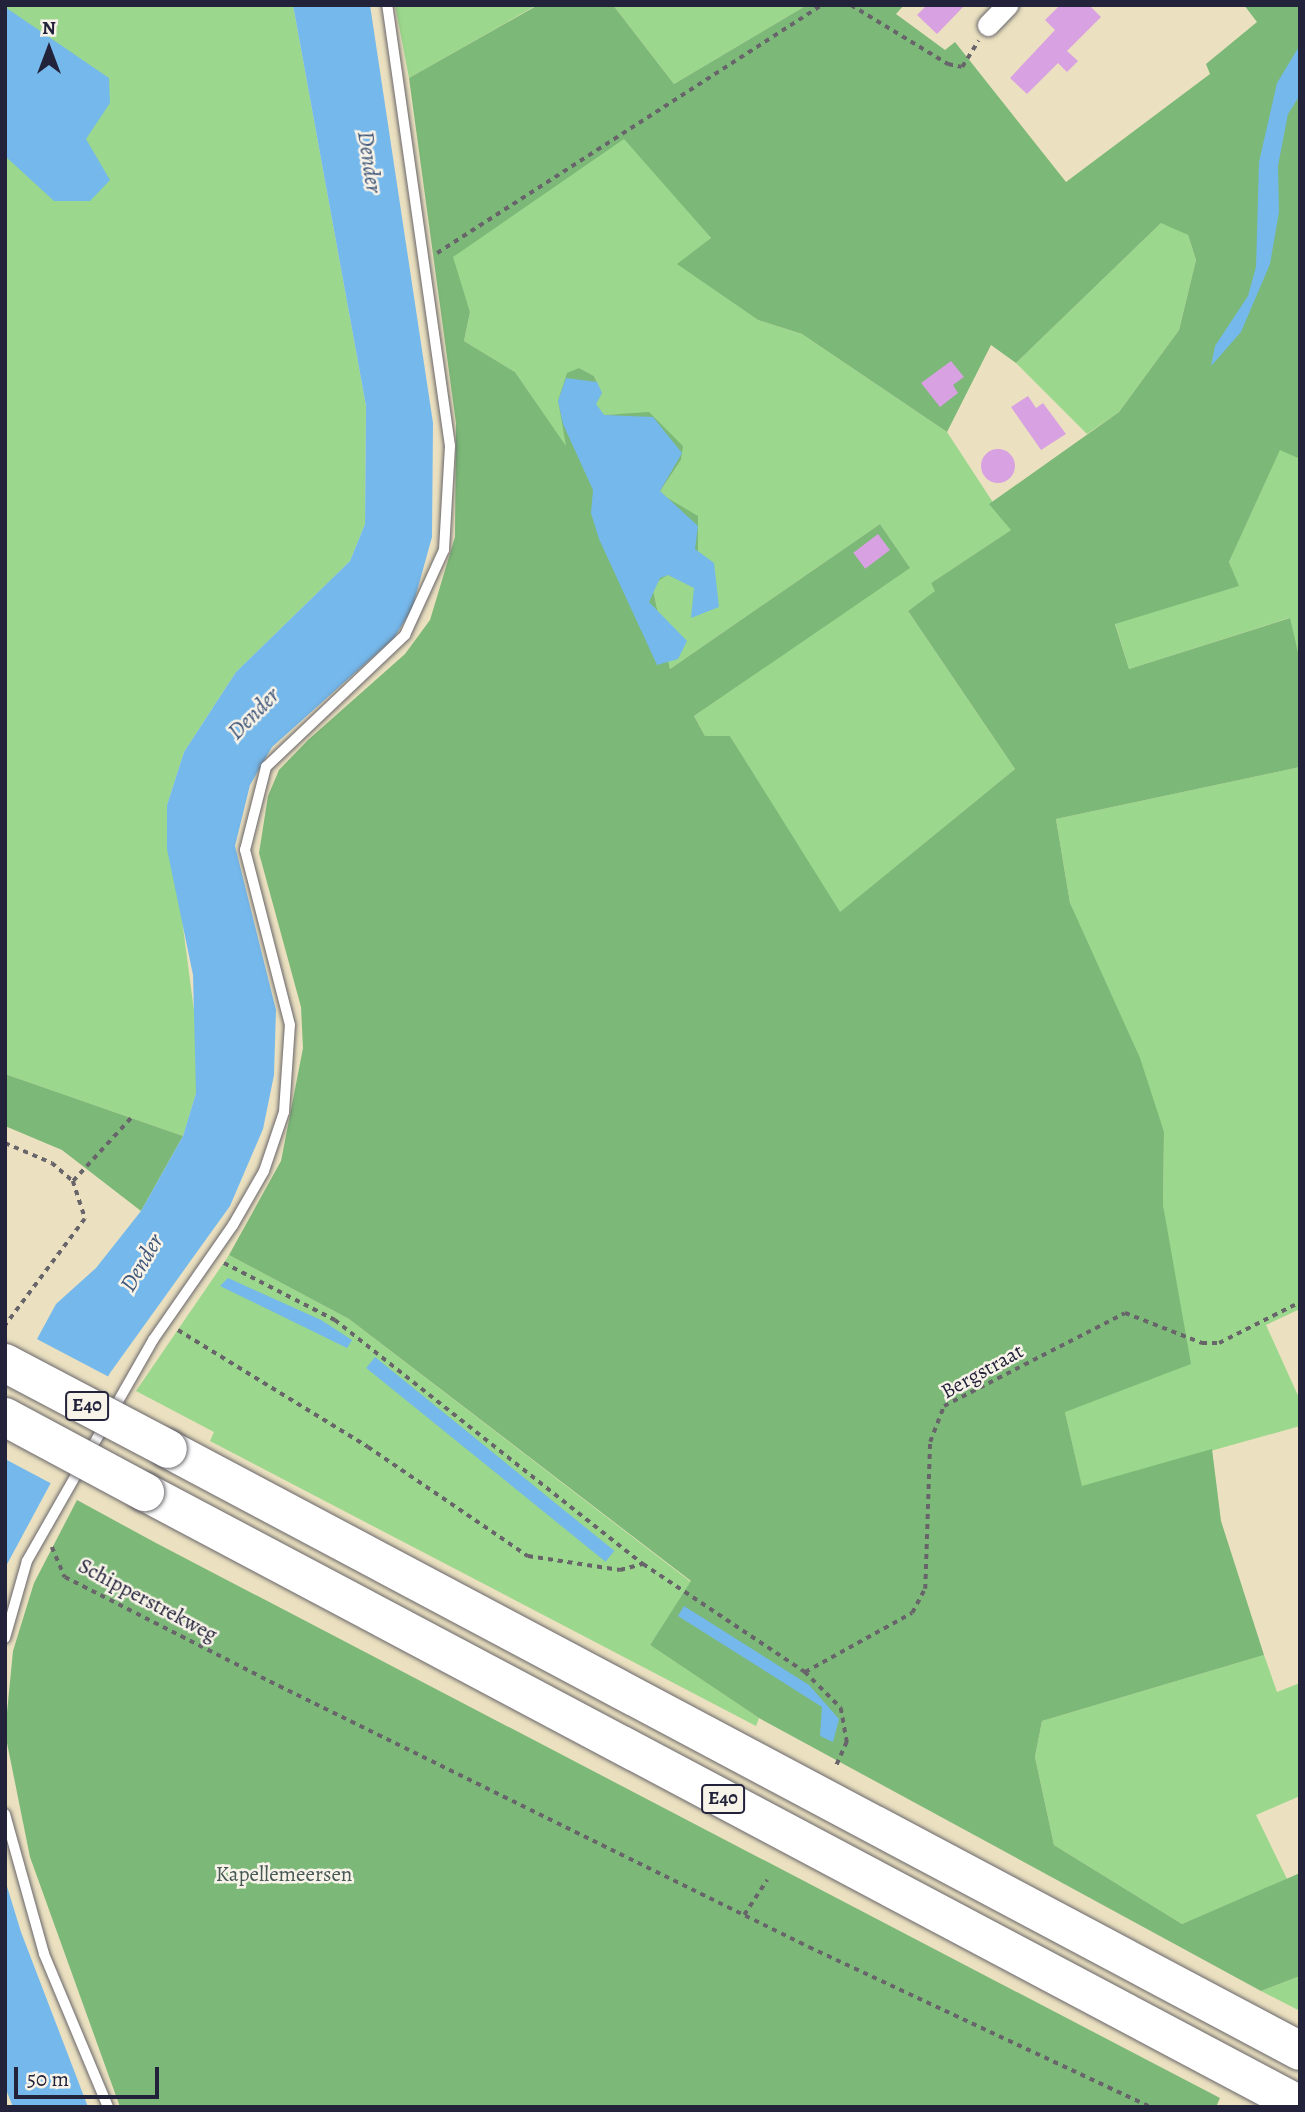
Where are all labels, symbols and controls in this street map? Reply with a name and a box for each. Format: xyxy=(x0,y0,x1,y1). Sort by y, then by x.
north arrow xyxy=(14,14,84,84)
text: N xyxy=(42,15,56,41)
water label: Dender xyxy=(351,129,387,195)
water label: Dender xyxy=(222,682,286,746)
water label: Dender xyxy=(115,1229,169,1297)
street label: Bergstraat xyxy=(937,1338,1027,1404)
road number: E40 xyxy=(64,1390,110,1422)
street label: Schipperstrekweg xyxy=(74,1553,222,1647)
road number: E40 xyxy=(700,1784,746,1814)
park label: Kapellemeersen xyxy=(216,1861,352,1887)
scale bar xyxy=(18,2052,163,2096)
text: 50 m xyxy=(27,2065,69,2093)

